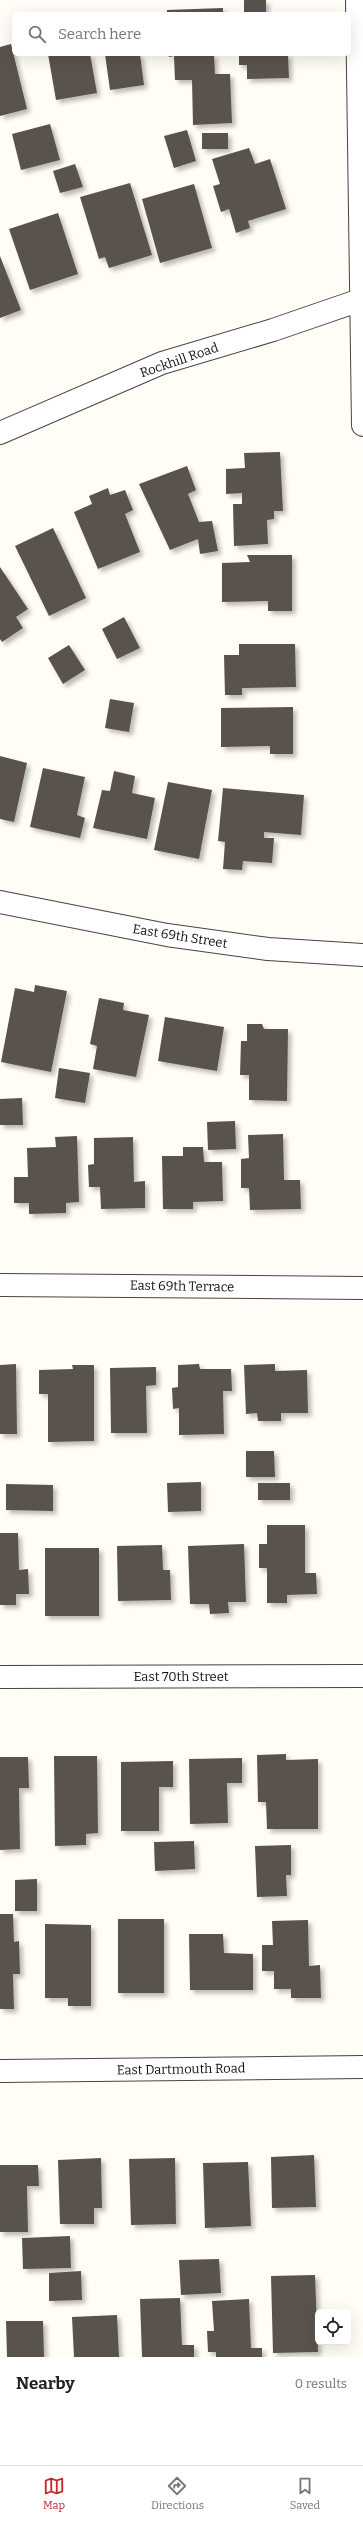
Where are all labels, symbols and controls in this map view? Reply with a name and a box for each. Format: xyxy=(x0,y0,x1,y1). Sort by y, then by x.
search box xyxy=(12,12,351,56)
icon: search xyxy=(26,23,48,45)
text: Search here xyxy=(58,25,141,43)
street label: Rockhill Road xyxy=(138,339,220,380)
street label: East 69th Street xyxy=(132,921,229,951)
street label: East 69th Terrace xyxy=(130,1278,234,1294)
street label: East 70th Street xyxy=(133,1669,229,1684)
street label: East Dartmouth Road xyxy=(116,2060,246,2078)
map controls xyxy=(315,2309,351,2345)
button: locate xyxy=(315,2309,351,2345)
text: Nearby xyxy=(16,2373,75,2394)
text: 0 results xyxy=(295,2376,347,2391)
tab: Map xyxy=(43,2475,65,2512)
tab: Directions xyxy=(151,2475,204,2512)
tab: Saved xyxy=(290,2475,320,2512)

